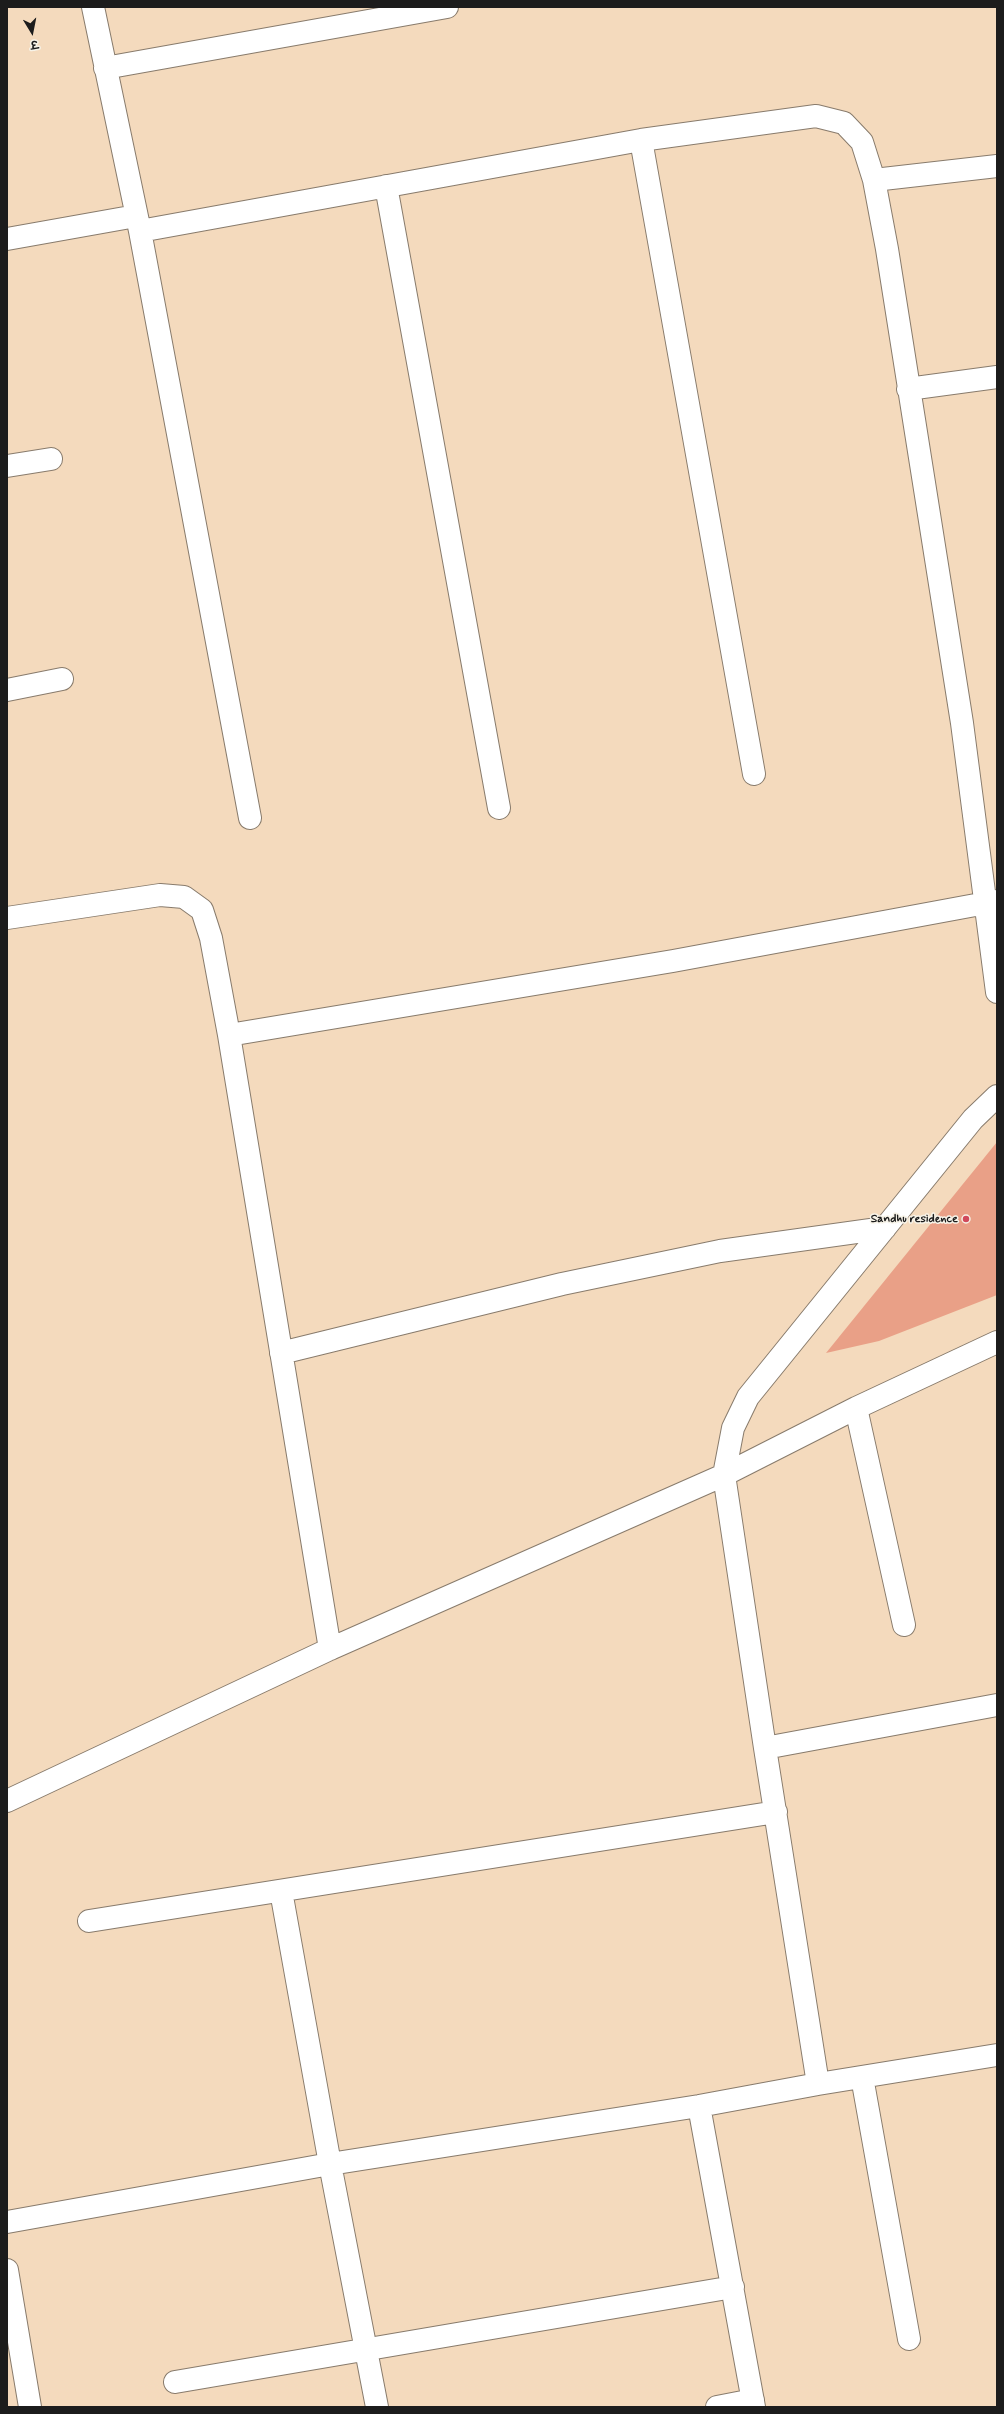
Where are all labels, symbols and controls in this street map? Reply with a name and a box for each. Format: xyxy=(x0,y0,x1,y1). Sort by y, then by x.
north arrow xyxy=(12,12,52,52)
text: उ xyxy=(29,36,39,51)
place label: Sandhu residence xyxy=(871,1212,958,1226)
marker: Sandhu residence xyxy=(961,1214,971,1224)

